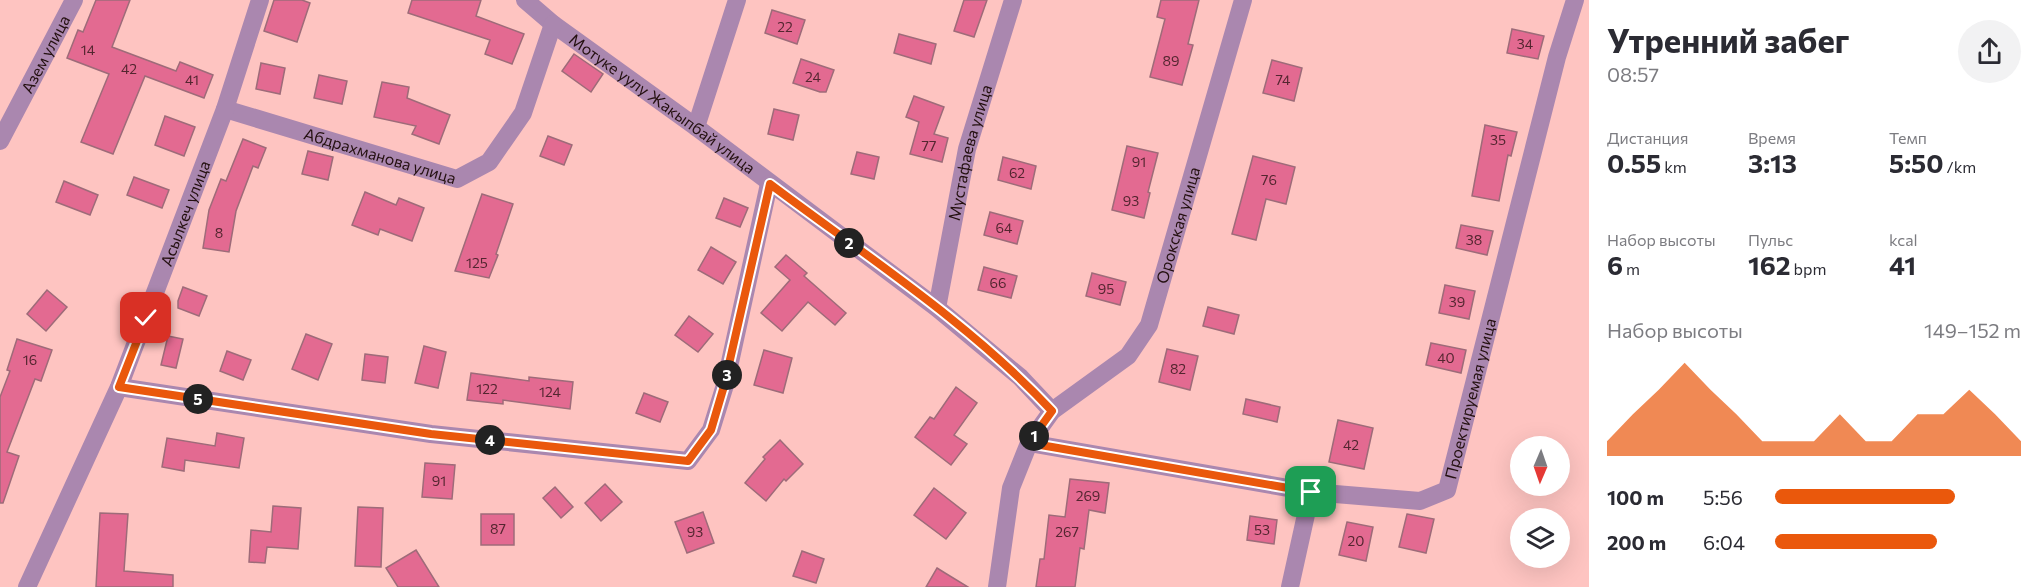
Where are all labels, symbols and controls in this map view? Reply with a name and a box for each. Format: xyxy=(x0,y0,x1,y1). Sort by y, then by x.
street label: Азем улица xyxy=(17,12,73,96)
house number: 22 xyxy=(777,18,793,35)
text: Утренний забег xyxy=(1607,19,1849,60)
button: share xyxy=(1958,20,2021,83)
street label: Мотуке уулу Жакыпбай улица xyxy=(566,29,759,177)
house number: 34 xyxy=(1517,35,1534,52)
house number: 14 xyxy=(81,41,96,58)
house number: 89 xyxy=(1163,52,1180,69)
house number: 42 xyxy=(121,60,137,77)
text: 08:57 xyxy=(1607,62,1659,86)
house number: 24 xyxy=(805,68,822,85)
house number: 41 xyxy=(185,71,199,88)
house number: 74 xyxy=(1276,71,1291,88)
street label: Мустафаева улица xyxy=(944,82,995,222)
street label: Абдрахманова улица xyxy=(302,123,459,187)
text: Дистанция xyxy=(1607,128,1688,147)
text: Время xyxy=(1748,128,1796,147)
text: Темп xyxy=(1889,128,1927,147)
house number: 35 xyxy=(1490,131,1506,148)
house number: 77 xyxy=(922,137,936,154)
text: 0.55 xyxy=(1607,147,1661,178)
text: 3:13 xyxy=(1748,147,1797,178)
text: 5:50 xyxy=(1889,147,1943,178)
house number: 91 xyxy=(1132,153,1146,170)
text: km xyxy=(1661,157,1687,176)
text: /km xyxy=(1943,157,1976,176)
street label: Асылкеч улица xyxy=(156,158,213,269)
house number: 62 xyxy=(1009,164,1025,181)
street label: Орокская улица xyxy=(1152,165,1203,285)
house number: 76 xyxy=(1261,171,1277,188)
house number: 93 xyxy=(1123,192,1139,209)
house number: 64 xyxy=(996,219,1013,236)
house number: 8 xyxy=(215,224,223,241)
pin: 2 xyxy=(834,228,864,258)
text: Набор высоты xyxy=(1607,230,1716,249)
text: Пульс xyxy=(1748,230,1793,249)
text: kcal xyxy=(1889,230,1918,249)
house number: 38 xyxy=(1466,231,1482,248)
text: 2 xyxy=(844,233,854,252)
text: 6 xyxy=(1607,249,1623,280)
text: 162 xyxy=(1748,249,1790,280)
text: 41 xyxy=(1889,249,1916,280)
house number: 125 xyxy=(466,254,488,271)
text: m xyxy=(1623,259,1640,278)
text: bpm xyxy=(1790,259,1826,278)
house number: 66 xyxy=(990,274,1007,291)
house number: 95 xyxy=(1098,280,1114,297)
pin xyxy=(120,292,171,343)
house number: 39 xyxy=(1449,293,1465,310)
icon: check xyxy=(129,301,162,334)
street label: Проектируемая улица xyxy=(1440,316,1499,481)
text: Набор высоты xyxy=(1607,318,1743,342)
text: 149–152 m xyxy=(1924,318,2021,342)
house number: 40 xyxy=(1437,349,1455,366)
house number: 16 xyxy=(23,351,37,368)
pin: 3 xyxy=(712,360,742,390)
house number: 82 xyxy=(1170,360,1186,377)
text: 3 xyxy=(722,365,732,384)
house number: 122 xyxy=(476,380,498,397)
house number: 124 xyxy=(539,383,562,400)
pin: 5 xyxy=(183,384,213,414)
text: 5 xyxy=(193,389,203,408)
pin: 1 xyxy=(1019,421,1049,451)
pin: 4 xyxy=(475,425,505,455)
text: 1 xyxy=(1030,426,1038,445)
text: 4 xyxy=(485,430,495,449)
house number: 42 xyxy=(1343,436,1359,453)
north arrow xyxy=(1510,436,1570,496)
map controls xyxy=(1510,436,1570,568)
pin xyxy=(1285,466,1336,517)
house number: 91 xyxy=(432,472,446,489)
icon: arrive xyxy=(1294,475,1327,508)
text: 100 m xyxy=(1607,485,1664,509)
text: 5:56 xyxy=(1703,485,1743,509)
house number: 269 xyxy=(1076,487,1100,504)
button: layers xyxy=(1510,508,1570,568)
house number: 87 xyxy=(490,520,506,537)
house number: 53 xyxy=(1254,521,1270,538)
house number: 93 xyxy=(687,523,703,540)
house number: 267 xyxy=(1055,523,1079,540)
text: 200 m xyxy=(1607,530,1666,554)
text: 6:04 xyxy=(1703,530,1745,554)
house number: 20 xyxy=(1348,532,1364,549)

